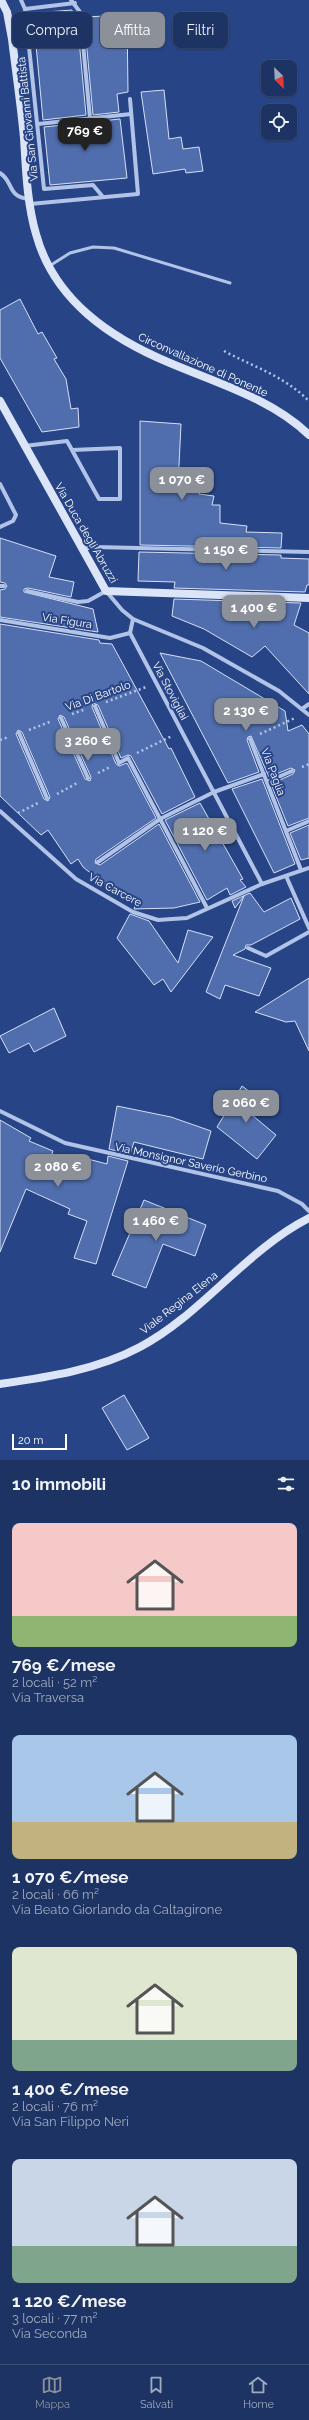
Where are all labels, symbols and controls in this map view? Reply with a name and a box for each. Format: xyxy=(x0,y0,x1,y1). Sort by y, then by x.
chip: Compra xyxy=(12,12,92,48)
chip: Affitta xyxy=(100,12,165,48)
chip: Filtri xyxy=(173,12,228,48)
street label: Via San Giovanni Battista xyxy=(15,56,41,182)
north arrow xyxy=(261,60,297,96)
map controls xyxy=(261,60,297,140)
button: locate xyxy=(261,104,297,140)
pin: 769 € xyxy=(57,118,113,152)
text: 769 € xyxy=(67,123,103,138)
street label: Circonvallazione di Ponente xyxy=(136,330,270,400)
pin: 1 070 € xyxy=(145,467,219,501)
text: 1 070 € xyxy=(159,472,205,487)
street label: Via Duca degli Abruzzi xyxy=(52,481,120,585)
pin: 1 150 € xyxy=(189,537,263,571)
text: 1 150 € xyxy=(204,542,248,557)
pin: 1 400 € xyxy=(217,595,291,629)
text: 1 400 € xyxy=(231,600,277,615)
street label: Via Figura xyxy=(41,611,93,631)
street label: Via Stovigliai xyxy=(149,660,191,722)
street label: Via Di Bartolo xyxy=(64,678,133,714)
pin: 2 130 € xyxy=(209,698,283,732)
text: 2 130 € xyxy=(223,703,269,718)
pin: 3 260 € xyxy=(51,728,125,762)
text: 3 260 € xyxy=(64,733,112,748)
street label: Via Paglia xyxy=(258,747,288,797)
pin: 1 120 € xyxy=(168,818,242,852)
text: 1 120 € xyxy=(183,823,227,838)
street label: Via Carcere xyxy=(86,871,144,910)
pin: 2 060 € xyxy=(209,1090,283,1124)
text: 2 060 € xyxy=(222,1095,270,1110)
street label: Via Monsignor Saverio Gerbino xyxy=(114,1140,269,1186)
pin: 2 080 € xyxy=(21,1154,95,1188)
text: 2 080 € xyxy=(34,1159,82,1174)
pin: 1 460 € xyxy=(119,1208,193,1242)
text: 1 460 € xyxy=(133,1213,179,1228)
street label: Viale Regina Elena xyxy=(138,1269,220,1337)
scale bar xyxy=(12,1432,67,1451)
text: 20 m xyxy=(18,1434,43,1447)
icon: filters xyxy=(275,1473,297,1495)
text: 10 immobili xyxy=(12,1474,106,1494)
icon: home xyxy=(119,1549,191,1621)
text: 769 €/mese xyxy=(12,1655,115,1675)
text: 2 locali · 52 m² xyxy=(12,1675,97,1690)
text: Via Traversa xyxy=(12,1690,84,1705)
icon: home xyxy=(119,1761,191,1833)
text: 1 070 €/mese xyxy=(12,1867,128,1887)
text: 2 locali · 66 m² xyxy=(12,1887,99,1902)
text: Via Beato Giorlando da Caltagirone xyxy=(12,1902,222,1917)
icon: home xyxy=(119,1973,191,2045)
text: 1 400 €/mese xyxy=(12,2079,129,2099)
text: 2 locali · 76 m² xyxy=(12,2099,98,2114)
text: Via San Filippo Neri xyxy=(12,2114,129,2129)
icon: home xyxy=(119,2185,191,2257)
text: 1 120 €/mese xyxy=(12,2291,126,2311)
text: 3 locali · 77 m² xyxy=(12,2311,97,2326)
text: Via Seconda xyxy=(12,2326,87,2341)
tab: Mappa xyxy=(35,2374,70,2411)
tab: Salvati xyxy=(140,2374,173,2411)
tab: Home xyxy=(243,2374,274,2411)

